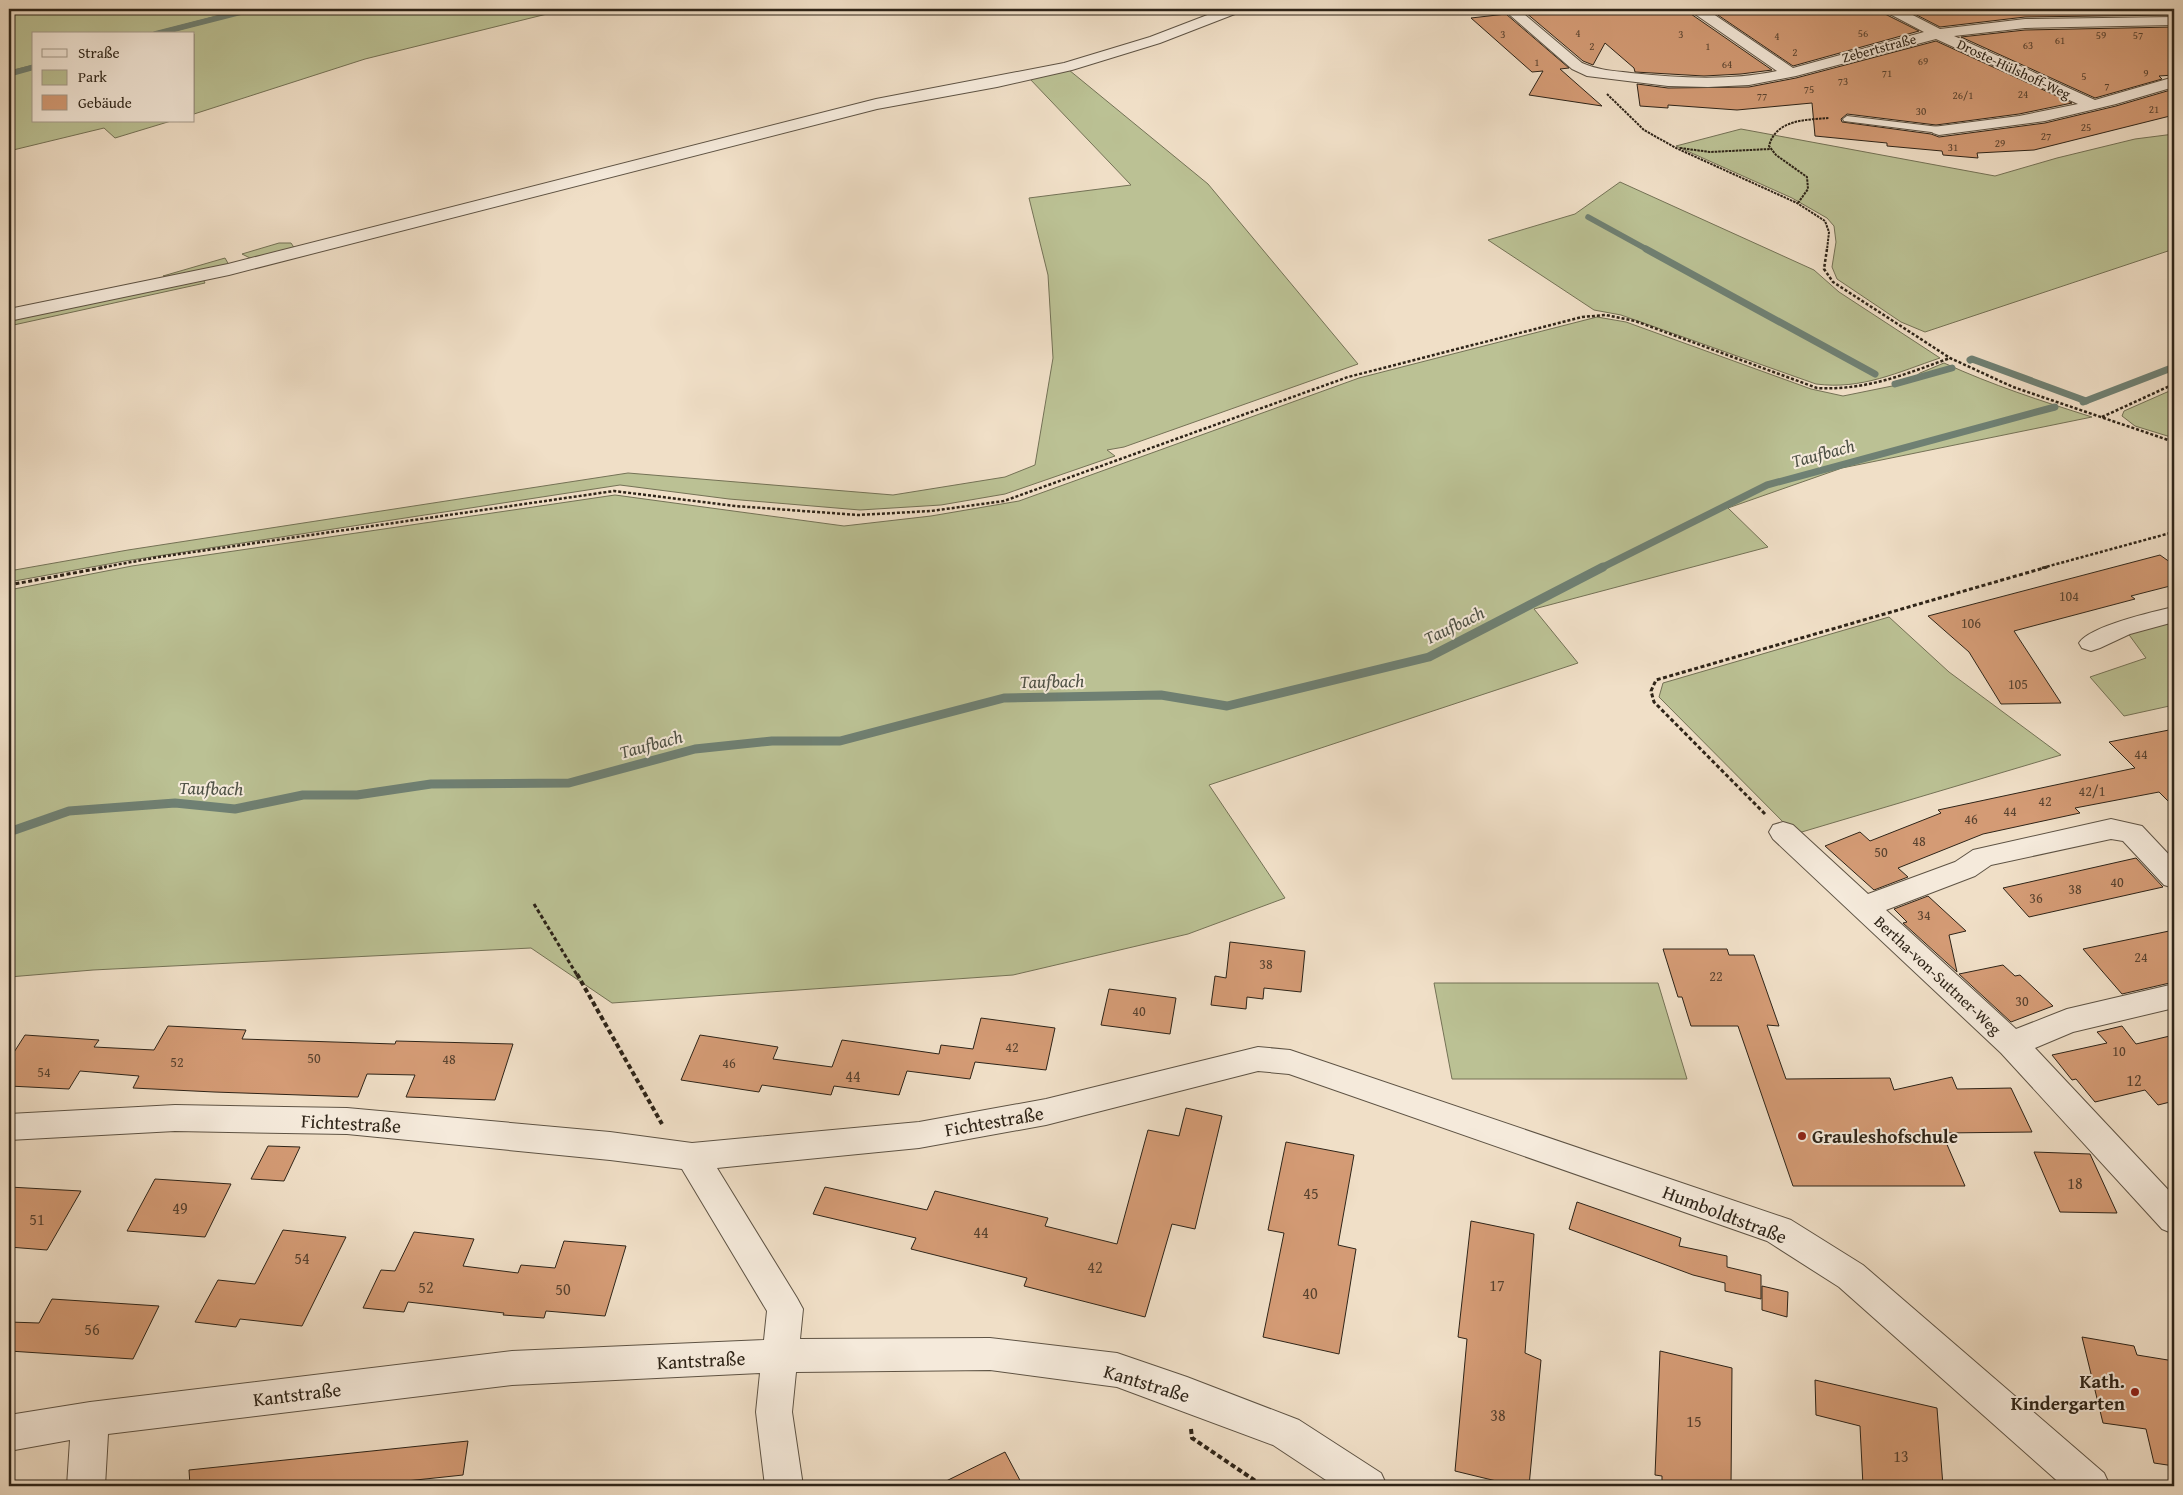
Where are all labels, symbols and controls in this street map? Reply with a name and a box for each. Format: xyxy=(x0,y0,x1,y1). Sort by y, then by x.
house number: 4 xyxy=(1575,25,1581,41)
house number: 56 xyxy=(1858,25,1868,41)
house number: 3 xyxy=(1500,26,1506,42)
house number: 3 xyxy=(1678,26,1684,42)
house number: 59 xyxy=(2096,27,2106,43)
house number: 57 xyxy=(2133,27,2143,43)
house number: 4 xyxy=(1774,28,1780,44)
street label: Zebertstraße xyxy=(1840,28,1919,68)
legend xyxy=(32,32,195,122)
house number: 61 xyxy=(2055,32,2065,48)
street label: Droste-Hülshoff-Weg xyxy=(1954,34,2074,104)
house number: 63 xyxy=(2023,37,2033,53)
house number: 2 xyxy=(1589,38,1595,54)
house number: 1 xyxy=(1705,38,1711,54)
text: Straße xyxy=(78,42,120,63)
house number: 2 xyxy=(1792,44,1798,60)
house number: 69 xyxy=(1918,53,1928,69)
house number: 1 xyxy=(1534,54,1540,70)
house number: 64 xyxy=(1722,56,1732,72)
house number: 71 xyxy=(1882,65,1892,81)
house number: 9 xyxy=(2143,65,2149,81)
text: Park xyxy=(78,66,107,87)
house number: 5 xyxy=(2081,68,2087,84)
house number: 73 xyxy=(1838,73,1848,89)
house number: 7 xyxy=(2104,78,2110,94)
house number: 75 xyxy=(1804,81,1814,97)
house number: 24 xyxy=(2018,86,2028,102)
house number: 26/1 xyxy=(1952,87,1974,103)
house number: 77 xyxy=(1757,88,1767,104)
text: Gebäude xyxy=(78,92,132,113)
house number: 21 xyxy=(2149,101,2159,117)
house number: 30 xyxy=(1916,103,1926,119)
house number: 25 xyxy=(2081,119,2091,135)
house number: 27 xyxy=(2041,128,2051,144)
house number: 29 xyxy=(1995,135,2005,151)
house number: 31 xyxy=(1948,139,1958,155)
water label: Taufbach xyxy=(1788,432,1858,474)
house number: 104 xyxy=(2059,586,2079,606)
water label: Taufbach xyxy=(1419,599,1489,651)
house number: 106 xyxy=(1961,613,1981,633)
water label: Taufbach xyxy=(1020,667,1084,695)
house number: 105 xyxy=(2008,674,2028,694)
water label: Taufbach xyxy=(616,723,686,765)
house number: 44 xyxy=(2134,744,2148,764)
water label: Taufbach xyxy=(179,774,243,802)
house number: 42/1 xyxy=(2079,781,2105,801)
house number: 42 xyxy=(2038,791,2052,811)
house number: 44 xyxy=(2003,801,2017,821)
house number: 46 xyxy=(1964,809,1978,829)
house number: 48 xyxy=(1912,831,1926,851)
house number: 50 xyxy=(1874,842,1888,862)
house number: 40 xyxy=(2110,872,2124,892)
house number: 38 xyxy=(2068,879,2082,899)
house number: 36 xyxy=(2029,888,2043,908)
house number: 34 xyxy=(1917,905,1931,925)
street label: Bertha-von-Suttner-Weg xyxy=(1869,910,2007,1040)
house number: 24 xyxy=(2134,947,2148,967)
house number: 38 xyxy=(1259,954,1273,974)
house number: 22 xyxy=(1709,966,1723,986)
house number: 30 xyxy=(2015,991,2029,1011)
house number: 40 xyxy=(1132,1001,1146,1021)
house number: 42 xyxy=(1005,1037,1019,1057)
house number: 10 xyxy=(2112,1041,2126,1061)
house number: 50 xyxy=(307,1048,321,1068)
house number: 48 xyxy=(442,1049,456,1069)
house number: 52 xyxy=(170,1052,184,1072)
house number: 46 xyxy=(722,1053,736,1073)
house number: 54 xyxy=(37,1062,51,1082)
house number: 44 xyxy=(845,1064,861,1088)
house number: 12 xyxy=(2126,1068,2142,1092)
street label: Fichtestraße xyxy=(942,1099,1046,1143)
street label: Fichtestraße xyxy=(300,1106,402,1140)
place label: Grauleshofschule xyxy=(1812,1122,1958,1150)
marker: Grauleshofschule xyxy=(1796,1130,1808,1142)
house number: 18 xyxy=(2067,1171,2083,1195)
street label: Humboldtstraße xyxy=(1659,1177,1791,1251)
house number: 45 xyxy=(1303,1181,1319,1205)
house number: 49 xyxy=(172,1196,188,1220)
house number: 51 xyxy=(29,1207,45,1231)
house number: 44 xyxy=(973,1220,989,1244)
house number: 54 xyxy=(294,1246,310,1270)
house number: 42 xyxy=(1087,1255,1103,1279)
house number: 17 xyxy=(1489,1273,1505,1297)
house number: 52 xyxy=(418,1275,434,1299)
house number: 50 xyxy=(555,1277,571,1301)
house number: 40 xyxy=(1302,1281,1318,1305)
house number: 56 xyxy=(84,1317,100,1341)
street label: Kantstraße xyxy=(656,1344,746,1376)
street label: Kantstraße xyxy=(1101,1357,1194,1409)
place label: Kath. Kindergarten xyxy=(2011,1367,2126,1417)
street label: Kantstraße xyxy=(251,1375,343,1413)
marker: Kath. Kindergarten xyxy=(2129,1386,2141,1398)
house number: 38 xyxy=(1490,1403,1506,1427)
house number: 15 xyxy=(1686,1409,1702,1433)
house number: 13 xyxy=(1893,1444,1909,1468)

